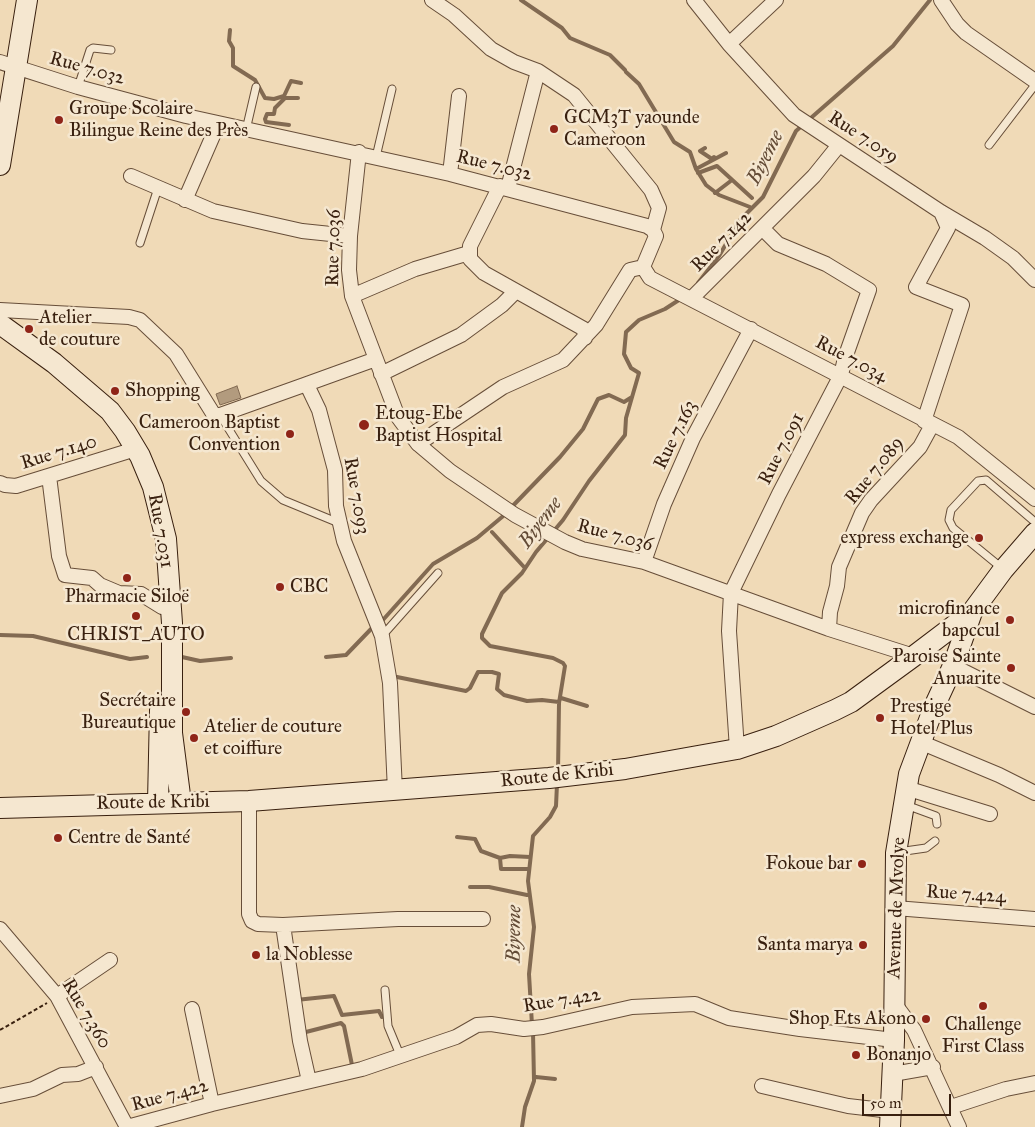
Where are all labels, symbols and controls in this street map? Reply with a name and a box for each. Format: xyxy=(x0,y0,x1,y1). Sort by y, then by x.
street label: Rue 7.032 xyxy=(47,47,127,91)
place label: Groupe Scolaire Bilingue Reine des Près xyxy=(69,98,248,142)
place label: GCM3T yaounde Cameroon xyxy=(564,107,700,151)
street label: Rue 7.059 xyxy=(824,107,902,169)
marker: Groupe Scolaire Bilingue Reine des Près xyxy=(53,114,65,126)
marker: GCM3T yaounde Cameroon xyxy=(548,123,560,135)
water label: Biyeme xyxy=(742,127,790,189)
street label: Rue 7.032 xyxy=(454,146,534,186)
street label: Rue 7.142 xyxy=(687,207,757,277)
street label: Rue 7.036 xyxy=(322,209,346,287)
place label: Atelier de couture xyxy=(39,307,120,351)
marker: Atelier de couture xyxy=(23,323,35,335)
street label: Rue 7.034 xyxy=(811,332,891,388)
place label: Shopping xyxy=(125,380,200,402)
marker: Shopping xyxy=(109,385,121,397)
street label: Rue 7.163 xyxy=(650,397,702,473)
place label: Etoug-Ebe Baptist Hospital xyxy=(375,403,502,447)
street label: Rue 7.091 xyxy=(754,409,810,489)
place label: Cameroon Baptist Convention xyxy=(139,412,280,456)
marker: Etoug-Ebe Baptist Hospital xyxy=(357,418,371,432)
marker: Cameroon Baptist Convention xyxy=(284,428,296,440)
street label: Rue 7.140 xyxy=(18,431,100,475)
street label: Rue 7.089 xyxy=(841,433,909,509)
street label: Rue 7.093 xyxy=(338,456,374,536)
street label: Rue 7.031 xyxy=(142,492,178,570)
water label: Biyeme xyxy=(514,493,568,553)
street label: Rue 7.036 xyxy=(575,515,655,557)
place label: express exchange xyxy=(841,527,969,549)
marker: express exchange xyxy=(973,532,985,544)
marker: Pharmacie Siloë xyxy=(121,572,133,584)
place label: CBC xyxy=(290,576,328,598)
marker: CBC xyxy=(274,581,286,593)
place label: Pharmacie Siloë xyxy=(65,586,189,608)
place label: microfinance bapccul xyxy=(899,598,1000,642)
marker: CHRIST_AUTO xyxy=(130,610,142,622)
marker: microfinance bapccul xyxy=(1004,614,1016,626)
place label: CHRIST_AUTO xyxy=(67,624,205,646)
place label: Paroise Sainte Anuarite xyxy=(893,646,1001,690)
marker: Paroise Sainte Anuarite xyxy=(1005,662,1017,674)
place label: Secrétaire Bureautique xyxy=(81,690,176,734)
place label: Prestige Hotel Plus xyxy=(890,696,973,740)
marker: Secrétaire Bureautique xyxy=(180,706,192,718)
marker: Prestige Hotel Plus xyxy=(874,712,886,724)
place label: Atelier de couture et coiffure xyxy=(204,716,342,760)
marker: Atelier de couture et coiffure xyxy=(188,732,200,744)
street label: Route de Kribi xyxy=(499,759,615,793)
street label: Route de Kribi xyxy=(96,791,210,815)
place label: Centre de Santé xyxy=(68,827,190,849)
marker: Centre de Santé xyxy=(52,832,64,844)
street label: Avenue de Mvolye xyxy=(883,837,911,979)
place label: Fokoue bar xyxy=(766,853,852,875)
marker: Fokoue bar xyxy=(856,858,868,870)
street label: Rue 7.424 xyxy=(925,881,1007,909)
water label: Biyeme xyxy=(503,905,527,963)
place label: Santa marya xyxy=(757,934,853,956)
marker: Santa marya xyxy=(857,939,869,951)
place label: la Noblesse xyxy=(266,944,353,966)
marker: la Noblesse xyxy=(250,949,262,961)
street label: Rue 7.360 xyxy=(56,975,116,1053)
street label: Rue 7.422 xyxy=(521,984,603,1018)
marker: Challenge First Class xyxy=(977,1000,989,1012)
place label: Shop Ets Akono xyxy=(789,1008,916,1030)
marker: Shop Ets Akono xyxy=(920,1013,932,1025)
place label: Challenge First Class xyxy=(942,1014,1024,1058)
place label: Bonanjo xyxy=(866,1044,931,1066)
marker: Bonanjo xyxy=(850,1049,862,1061)
street label: Rue 7.422 xyxy=(129,1075,211,1117)
scale bar xyxy=(865,1084,954,1116)
text: 50 m xyxy=(870,1094,902,1112)

